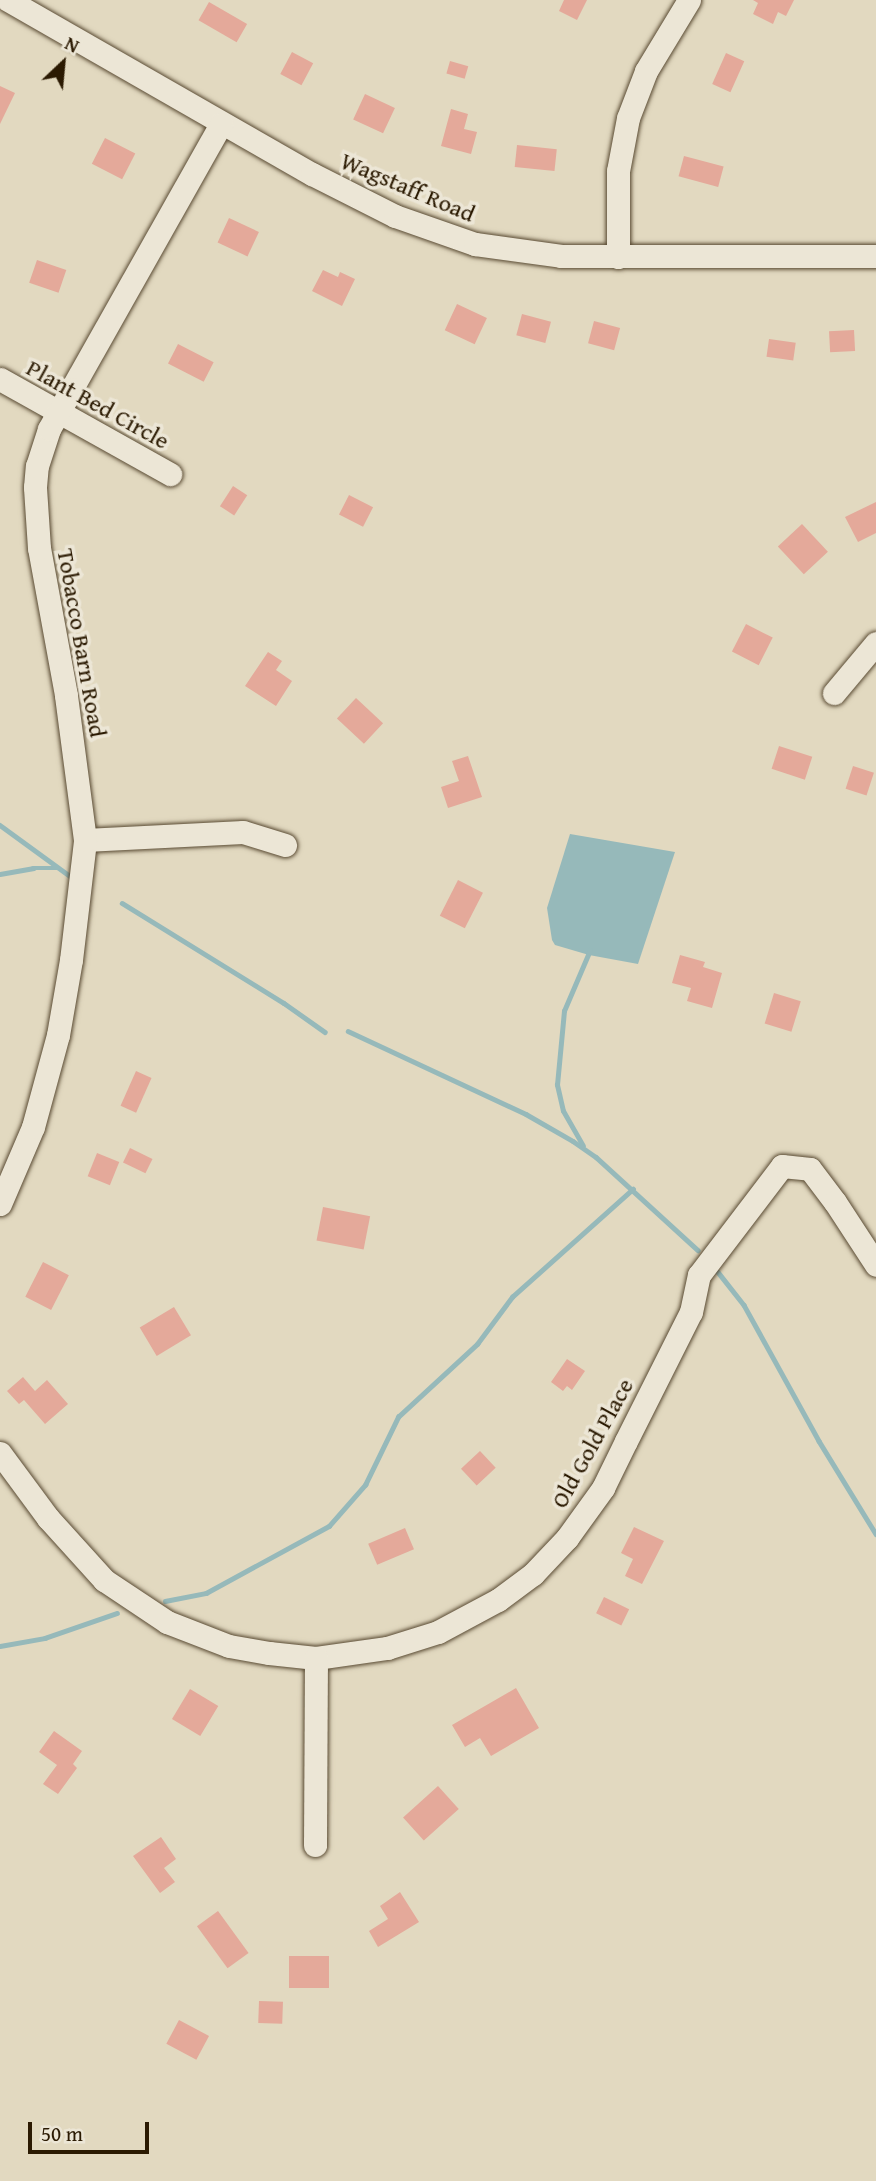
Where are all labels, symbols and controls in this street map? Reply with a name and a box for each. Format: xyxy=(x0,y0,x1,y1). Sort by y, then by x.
north arrow xyxy=(28,28,98,98)
text: N xyxy=(60,29,84,59)
street label: Wagstaff Road xyxy=(337,146,479,228)
street label: Plant Bed Circle xyxy=(22,353,174,455)
street label: Tobacco Barn Road xyxy=(51,546,113,740)
street label: Old Gold Place xyxy=(545,1373,639,1513)
scale bar xyxy=(32,2108,152,2152)
text: 50 m xyxy=(41,2118,83,2149)

